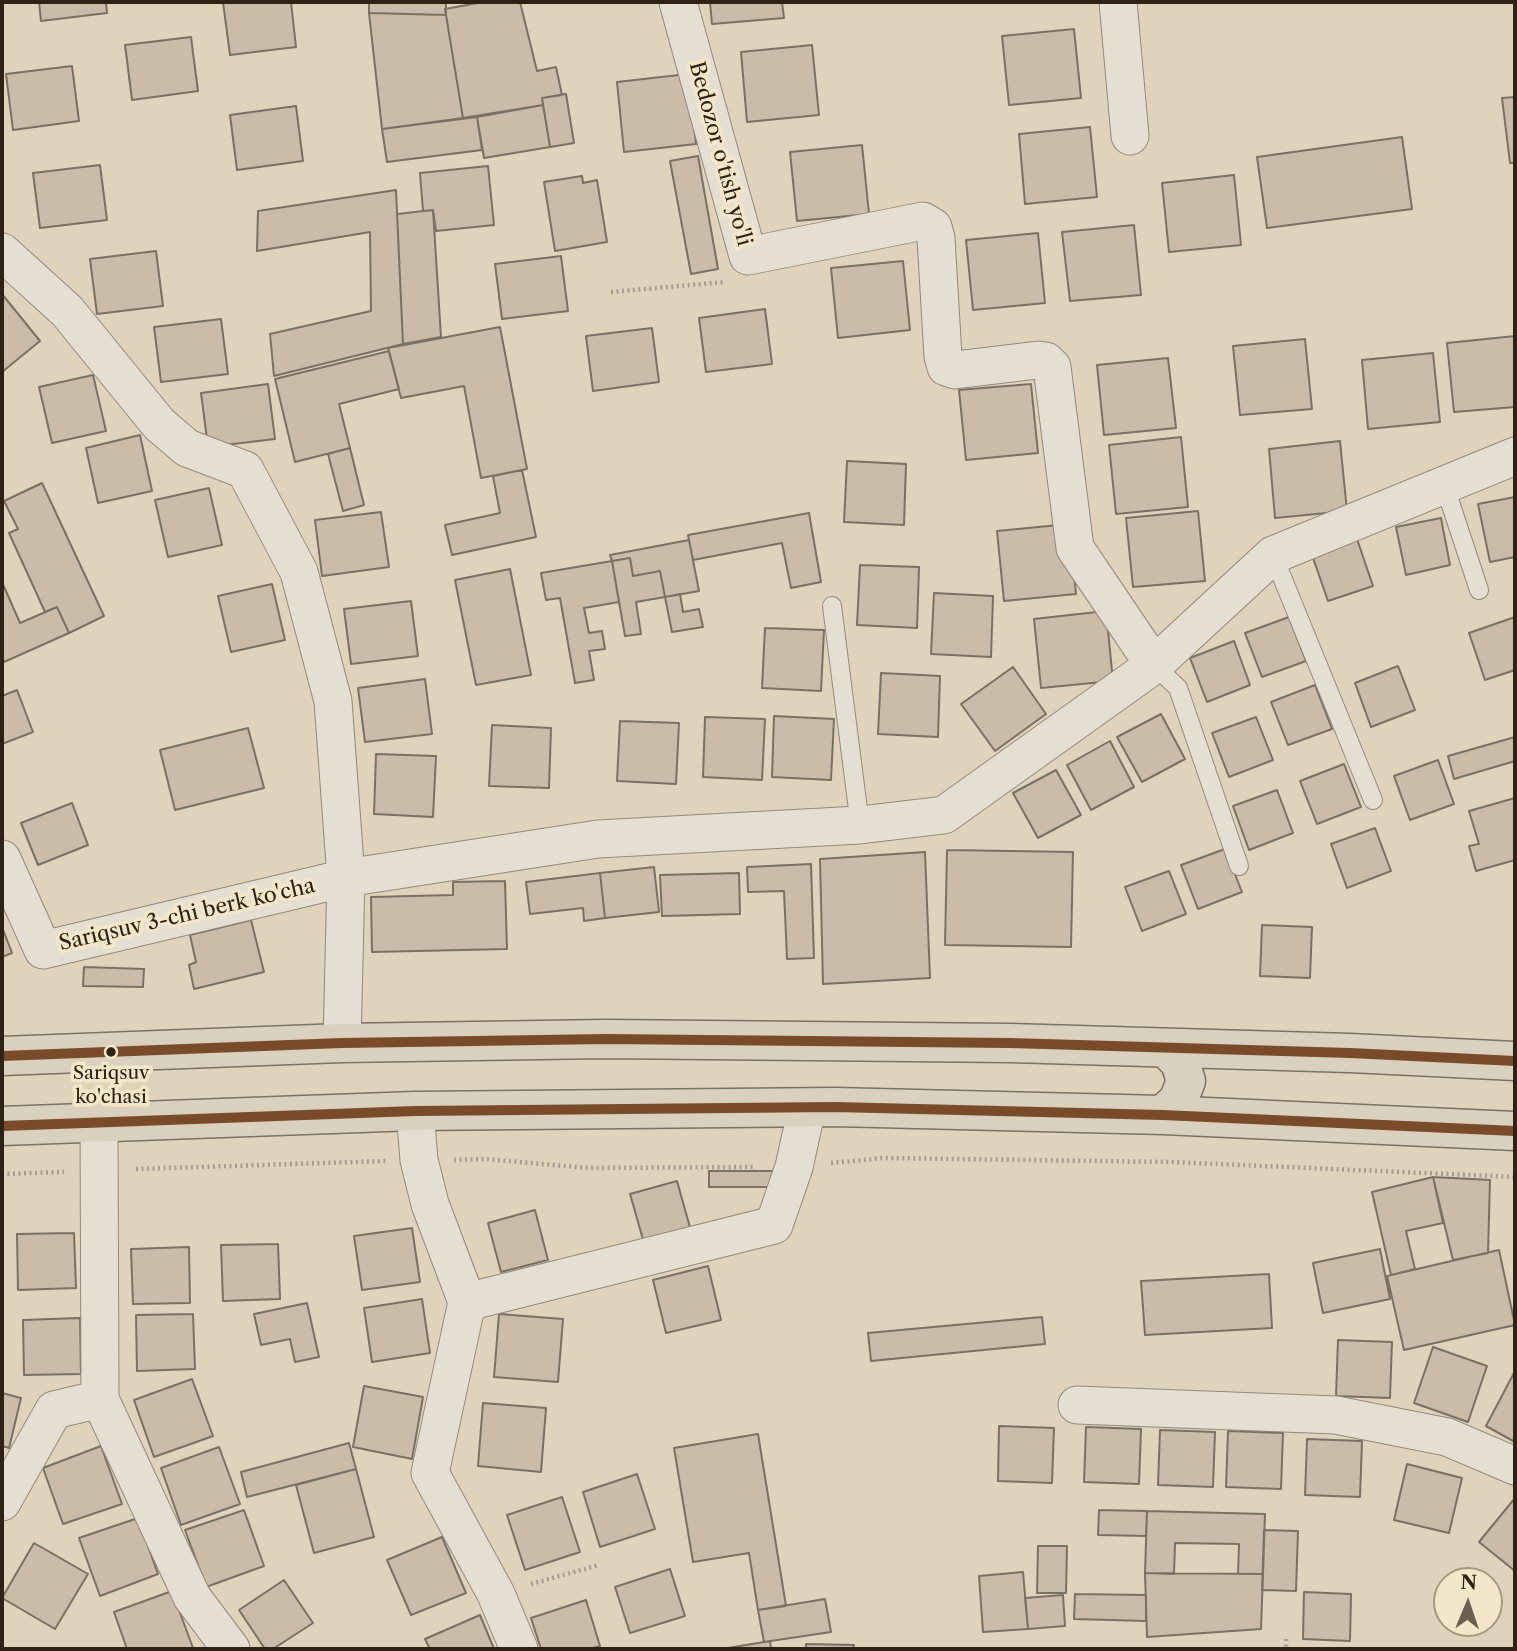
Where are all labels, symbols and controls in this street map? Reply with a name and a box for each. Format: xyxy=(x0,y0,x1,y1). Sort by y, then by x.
street label: Bedozor o'tish yo'li xyxy=(683,59,757,249)
street label: Sariqsuv 3-chi berk ko'cha xyxy=(57,873,317,957)
marker: Sariqsuv ko'chasi xyxy=(104,1045,118,1059)
place label: Sariqsuv ko'chasi xyxy=(73,1063,149,1107)
north arrow xyxy=(1433,1567,1503,1637)
text: N xyxy=(1460,1571,1477,1594)

